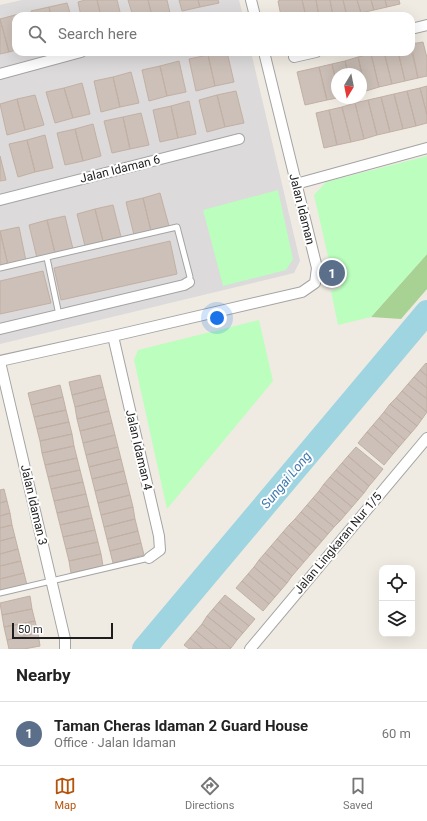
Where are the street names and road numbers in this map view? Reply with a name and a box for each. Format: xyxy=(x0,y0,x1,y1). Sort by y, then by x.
street label: Jalan Idaman 6 xyxy=(78,152,162,186)
street label: Jalan Idaman xyxy=(286,172,318,246)
street label: Jalan Idaman 4 xyxy=(123,408,155,492)
street label: Jalan Idaman 3 xyxy=(18,463,50,547)
street label: Jalan Lingkaran Nur 1/5 xyxy=(291,489,385,597)

